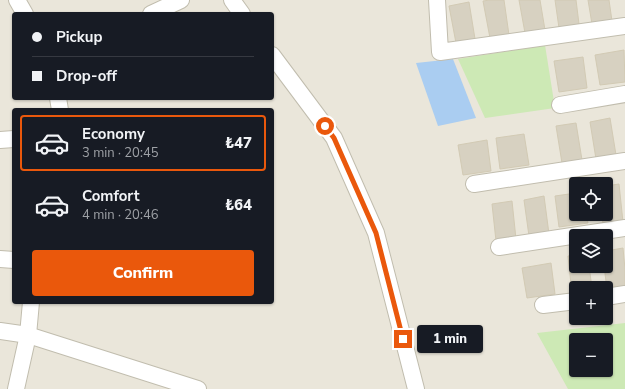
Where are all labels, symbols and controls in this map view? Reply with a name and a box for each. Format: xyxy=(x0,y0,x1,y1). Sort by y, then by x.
text: Pickup xyxy=(56,27,102,47)
text: Drop-off xyxy=(56,66,117,86)
route start xyxy=(316,117,334,135)
text: Economy xyxy=(82,124,145,144)
icon: car xyxy=(34,125,70,161)
text: ₺47 xyxy=(225,133,252,153)
text: 3 min · 20:45 xyxy=(82,144,158,162)
map controls xyxy=(569,177,613,377)
button: locate xyxy=(569,177,613,221)
text: Comfort xyxy=(82,186,139,206)
icon: car xyxy=(34,187,70,223)
text: ₺64 xyxy=(225,195,252,215)
text: 4 min · 20:46 xyxy=(82,206,158,224)
button: layers xyxy=(569,229,613,273)
button: Confirm xyxy=(32,250,254,296)
button: + xyxy=(569,281,613,325)
callout: 1 min xyxy=(417,325,483,353)
route end xyxy=(394,330,412,348)
text: 1 min xyxy=(433,330,467,348)
button: − xyxy=(569,333,613,377)

